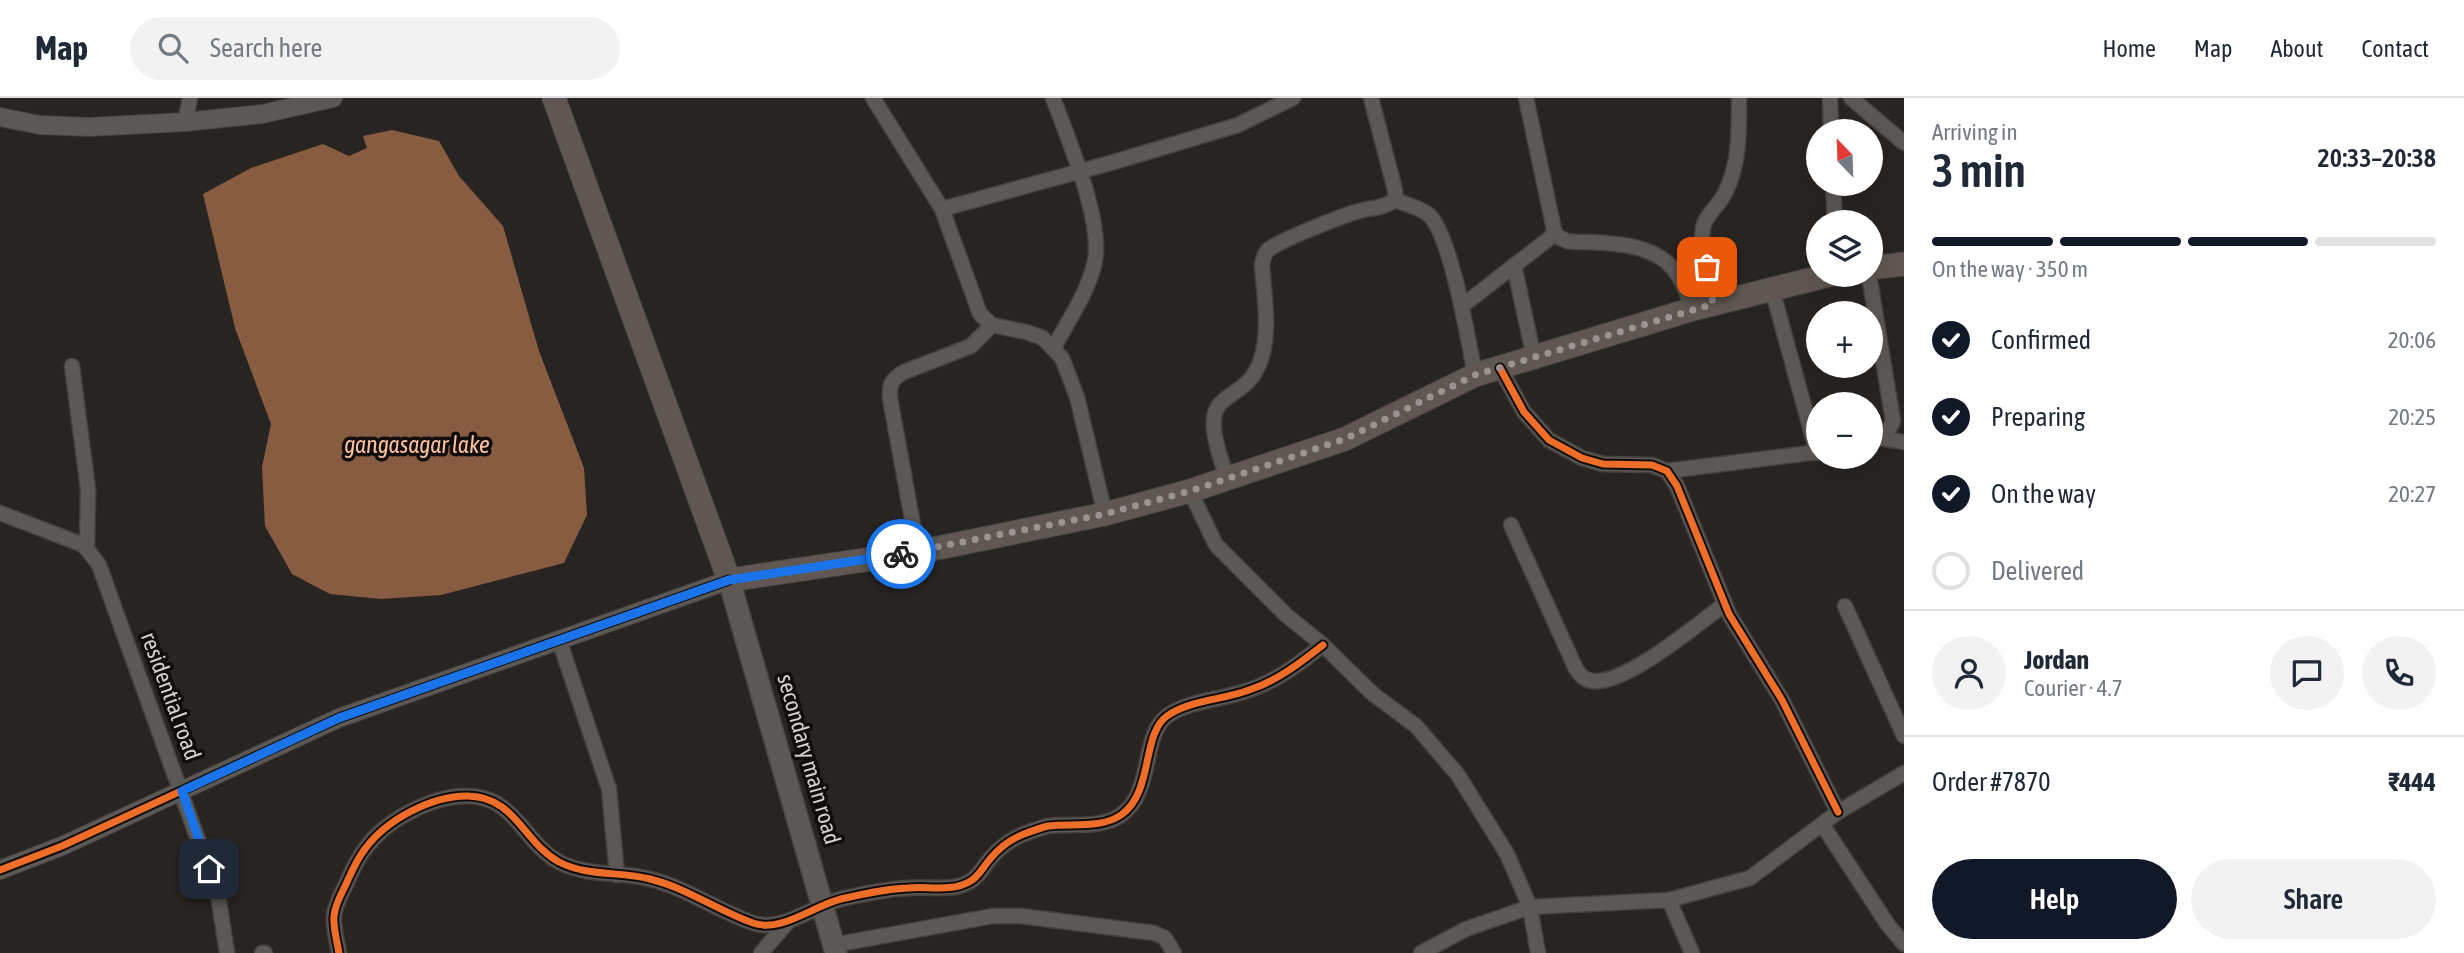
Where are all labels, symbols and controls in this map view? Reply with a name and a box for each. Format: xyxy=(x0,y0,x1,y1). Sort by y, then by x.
search box xyxy=(130,17,620,80)
text: Map xyxy=(35,29,88,67)
icon: search xyxy=(154,29,192,67)
text: Search here xyxy=(210,33,322,63)
text: Home xyxy=(2102,35,2156,62)
text: Map xyxy=(2194,35,2232,62)
text: About xyxy=(2270,35,2323,62)
text: Contact xyxy=(2361,35,2429,62)
north arrow xyxy=(1806,119,1883,196)
map controls xyxy=(1806,119,1883,469)
text: Arriving in xyxy=(1932,119,2018,145)
text: 20:33–20:38 xyxy=(2318,143,2436,173)
text: 3 min xyxy=(1932,144,2026,197)
button: layers xyxy=(1806,210,1883,287)
pin xyxy=(1677,237,1737,297)
icon: bag xyxy=(1688,248,1726,286)
text: On the way · 350 m xyxy=(1932,256,2088,282)
button: + xyxy=(1806,301,1883,378)
icon: check xyxy=(1932,321,1970,359)
text: Confirmed xyxy=(1991,325,2091,355)
text: 20:06 xyxy=(2388,327,2436,353)
button: − xyxy=(1806,392,1883,469)
icon: check xyxy=(1932,398,1970,436)
text: Preparing xyxy=(1991,402,2085,432)
text: 20:25 xyxy=(2388,404,2436,430)
water label: gangasagar lake xyxy=(344,431,490,458)
icon: check xyxy=(1932,475,1970,513)
text: On the way xyxy=(1991,479,2096,509)
text: 20:27 xyxy=(2388,481,2436,507)
courier xyxy=(866,519,936,589)
icon: bike xyxy=(882,535,920,573)
text: Delivered xyxy=(1991,556,2084,586)
street label: residential road xyxy=(136,629,206,763)
button: person xyxy=(1932,636,2006,710)
button: chat xyxy=(2270,636,2344,710)
button: phone xyxy=(2362,636,2436,710)
text: Jordan xyxy=(2024,645,2089,675)
street label: secondary main road xyxy=(772,671,846,847)
text: Courier · 4.7 xyxy=(2024,675,2123,701)
text: Order #7870 xyxy=(1932,767,2051,797)
text: ₹444 xyxy=(2388,767,2436,797)
pin xyxy=(179,839,239,899)
icon: home xyxy=(190,850,228,888)
button: Help xyxy=(1932,859,2177,939)
button: Share xyxy=(2191,859,2436,939)

